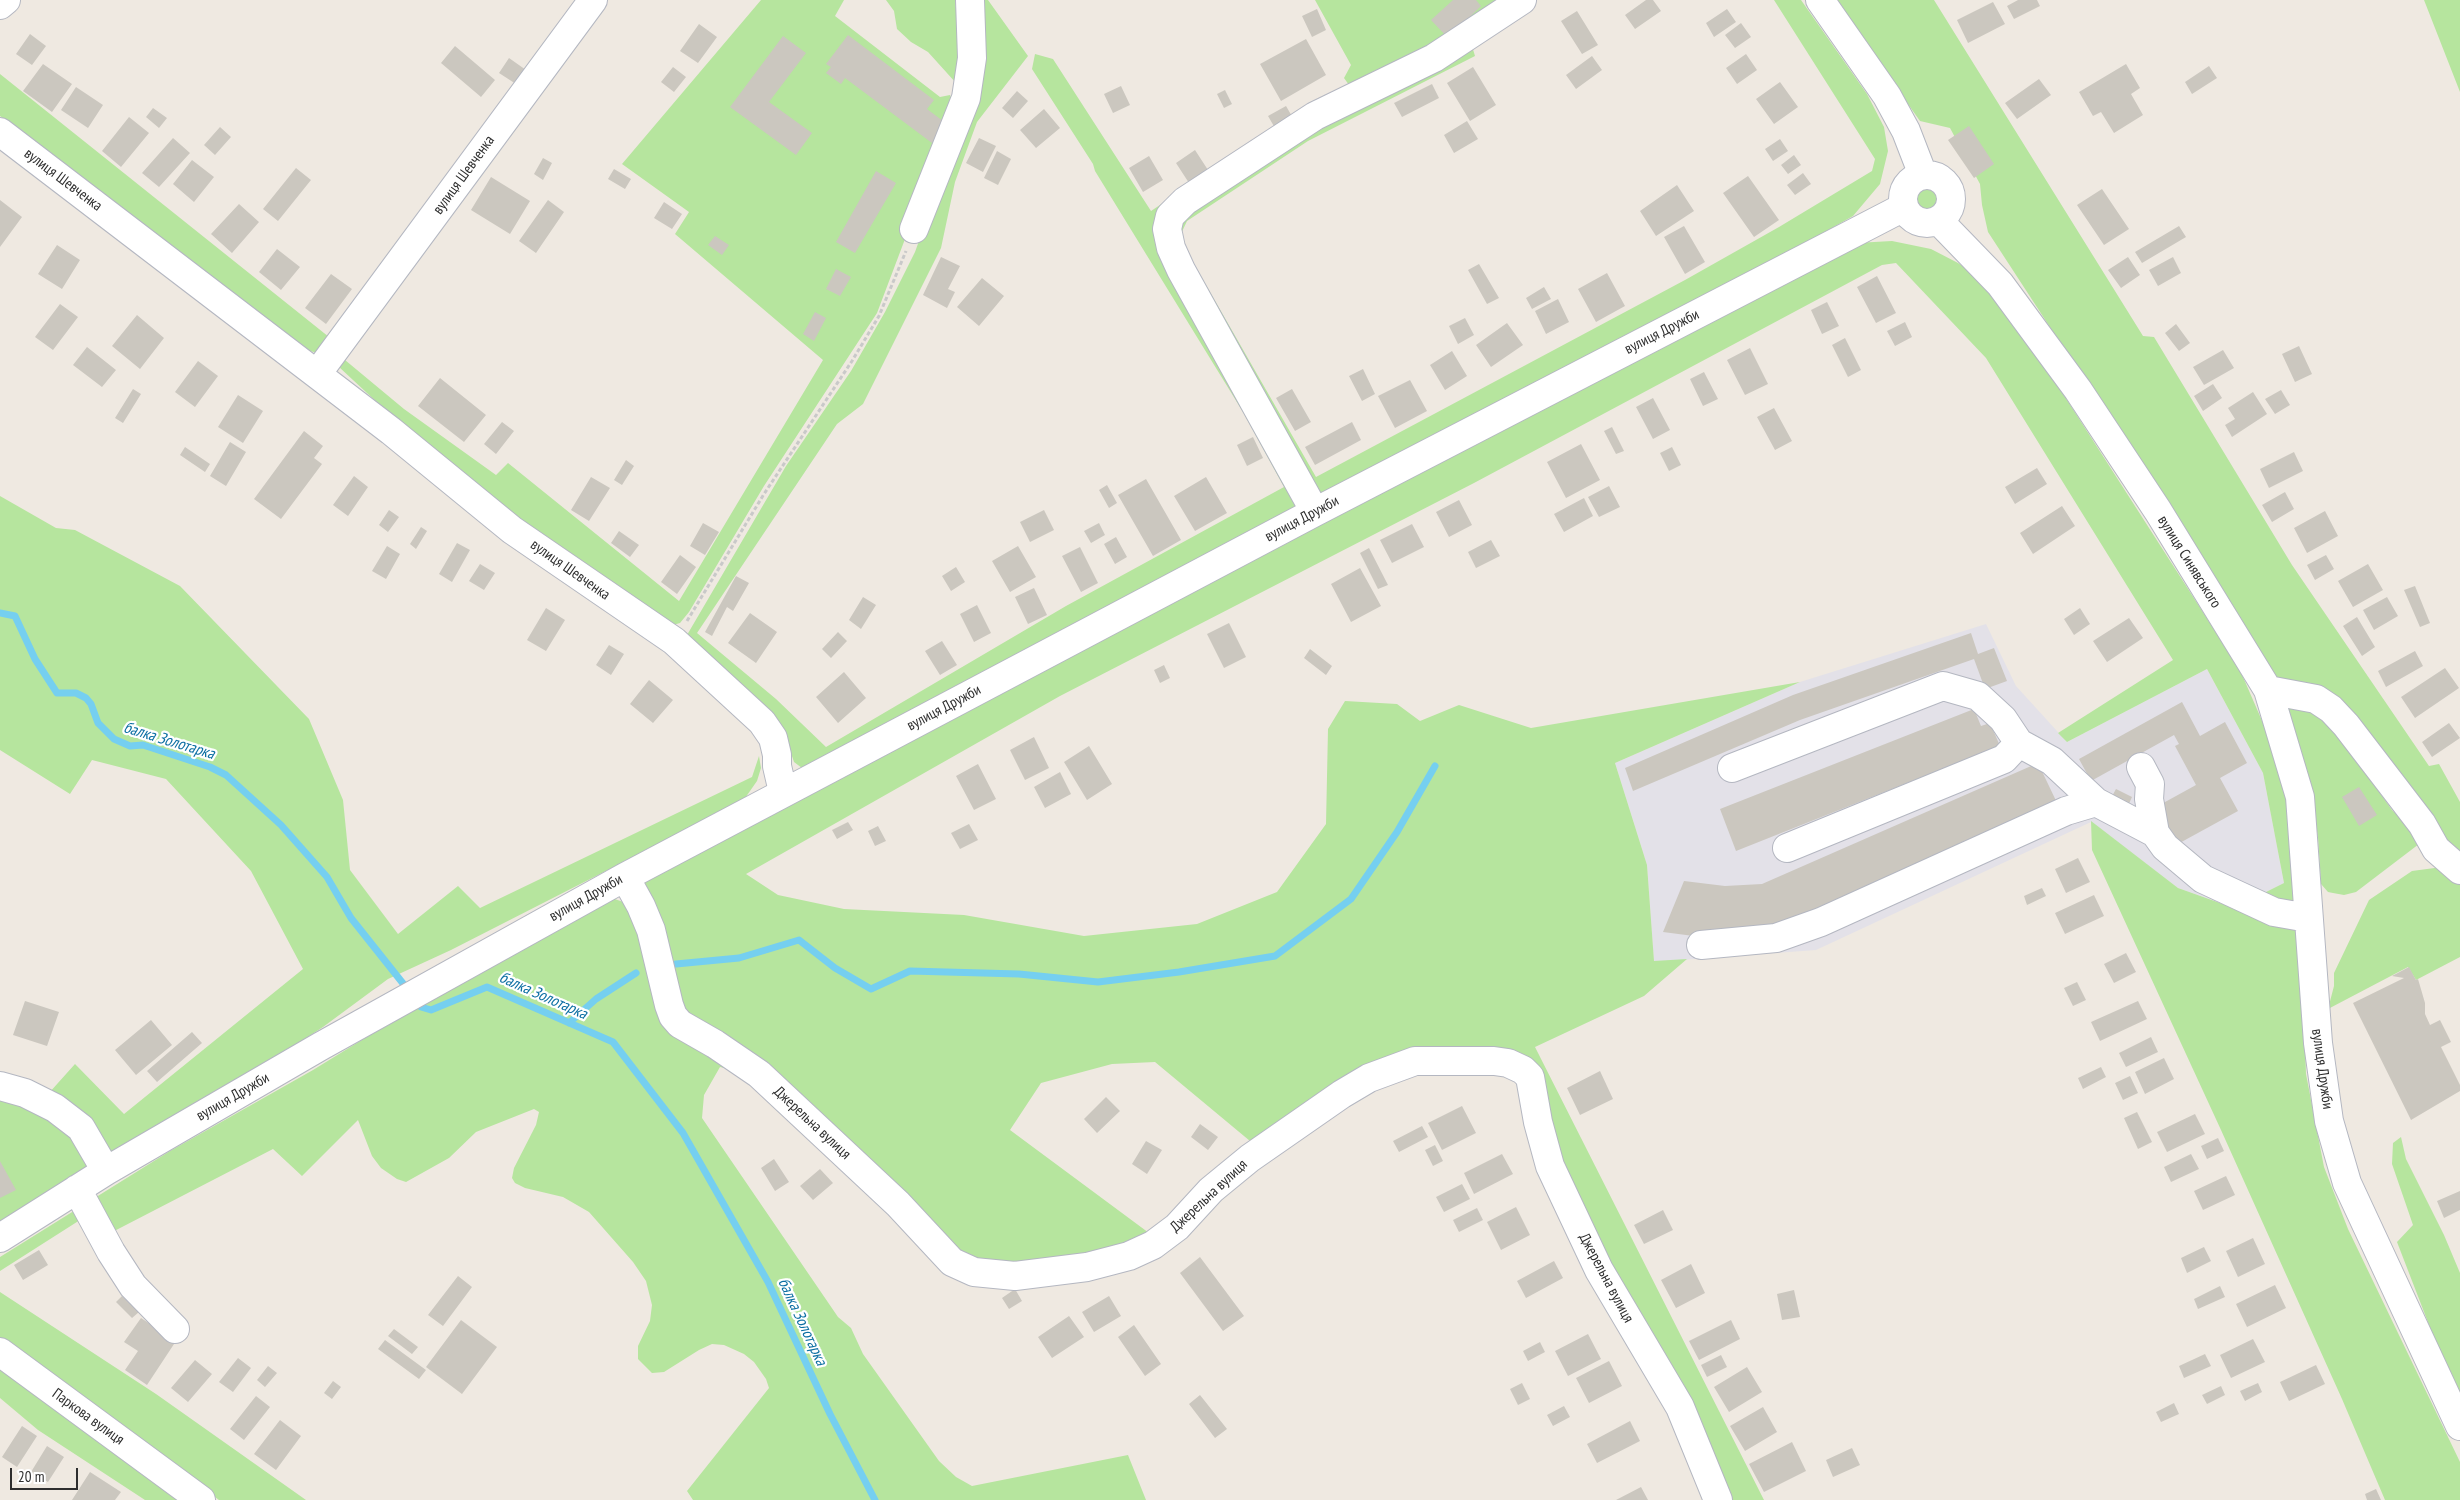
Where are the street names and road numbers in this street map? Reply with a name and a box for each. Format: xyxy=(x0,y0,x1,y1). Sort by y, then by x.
street label: вулиця Шевченка xyxy=(429,132,499,218)
street label: вулиця Шевченка xyxy=(20,145,106,215)
street label: вулиця Дружби xyxy=(1622,306,1702,358)
street label: вулиця Дружби xyxy=(1262,492,1342,546)
street label: вулиця Синявського xyxy=(2153,512,2225,612)
street label: вулиця Шевченка xyxy=(527,536,613,604)
street label: вулиця Дружби xyxy=(904,681,984,735)
street label: вулиця Дружби xyxy=(546,870,626,926)
street label: вулиця Дружби xyxy=(2307,1028,2337,1110)
street label: вулиця Дружби xyxy=(193,1069,273,1125)
street label: Джерельна вулиця xyxy=(770,1083,854,1163)
street label: Джерельна вулиця xyxy=(1167,1156,1251,1236)
street label: Джерельна вулиця xyxy=(1575,1230,1637,1326)
street label: Паркова вулиця xyxy=(49,1385,127,1449)

